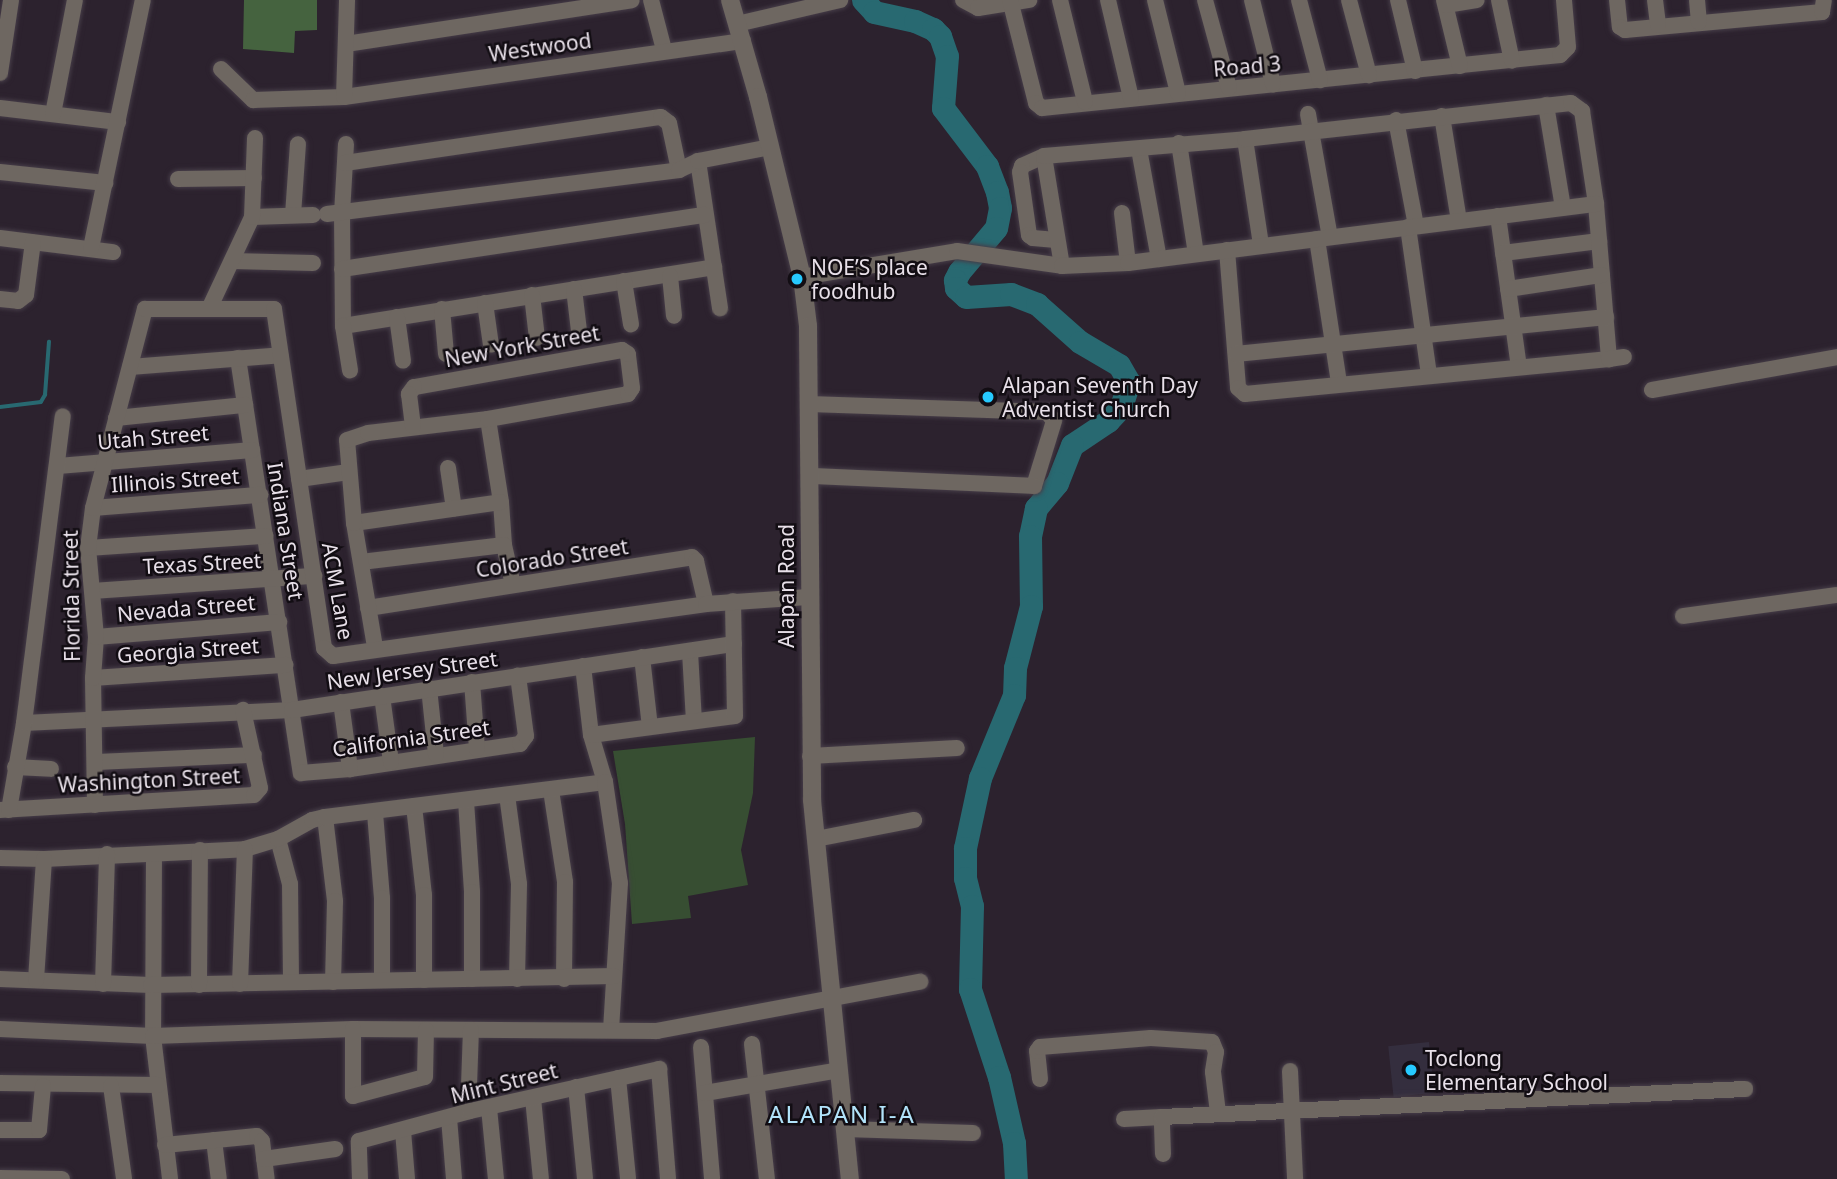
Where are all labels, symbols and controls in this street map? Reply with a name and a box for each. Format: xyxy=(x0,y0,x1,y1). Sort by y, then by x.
street label: Westwood xyxy=(487,27,593,67)
street label: Road 3 xyxy=(1212,50,1282,82)
place label: NOE’S place foodhub xyxy=(811,254,928,304)
marker: NOE’S place foodhub xyxy=(789,271,805,287)
street label: New York Street xyxy=(443,320,601,372)
place label: Alapan Seventh Day Adventist Church xyxy=(1002,372,1198,422)
marker: Alapan Seventh Day Adventist Church xyxy=(980,389,996,405)
street label: Utah Street xyxy=(96,420,210,454)
street label: Indiana Street xyxy=(263,460,309,602)
street label: Illinois Street xyxy=(110,463,240,497)
street label: Alapan Road xyxy=(773,524,799,648)
street label: Florida Street xyxy=(57,530,85,662)
street label: Colorado Street xyxy=(474,534,630,582)
street label: ACM Lane xyxy=(317,540,359,642)
street label: Texas Street xyxy=(142,547,262,579)
street label: Nevada Street xyxy=(116,589,256,627)
street label: Georgia Street xyxy=(116,632,260,668)
street label: New Jersey Street xyxy=(325,646,499,694)
street label: California Street xyxy=(331,714,491,762)
street label: Washington Street xyxy=(57,763,241,797)
place label: Toclong Elementary School xyxy=(1425,1045,1608,1095)
street label: Mint Street xyxy=(448,1058,560,1108)
marker: Toclong Elementary School xyxy=(1403,1062,1419,1078)
district label: ALAPAN I-A xyxy=(769,1100,915,1128)

